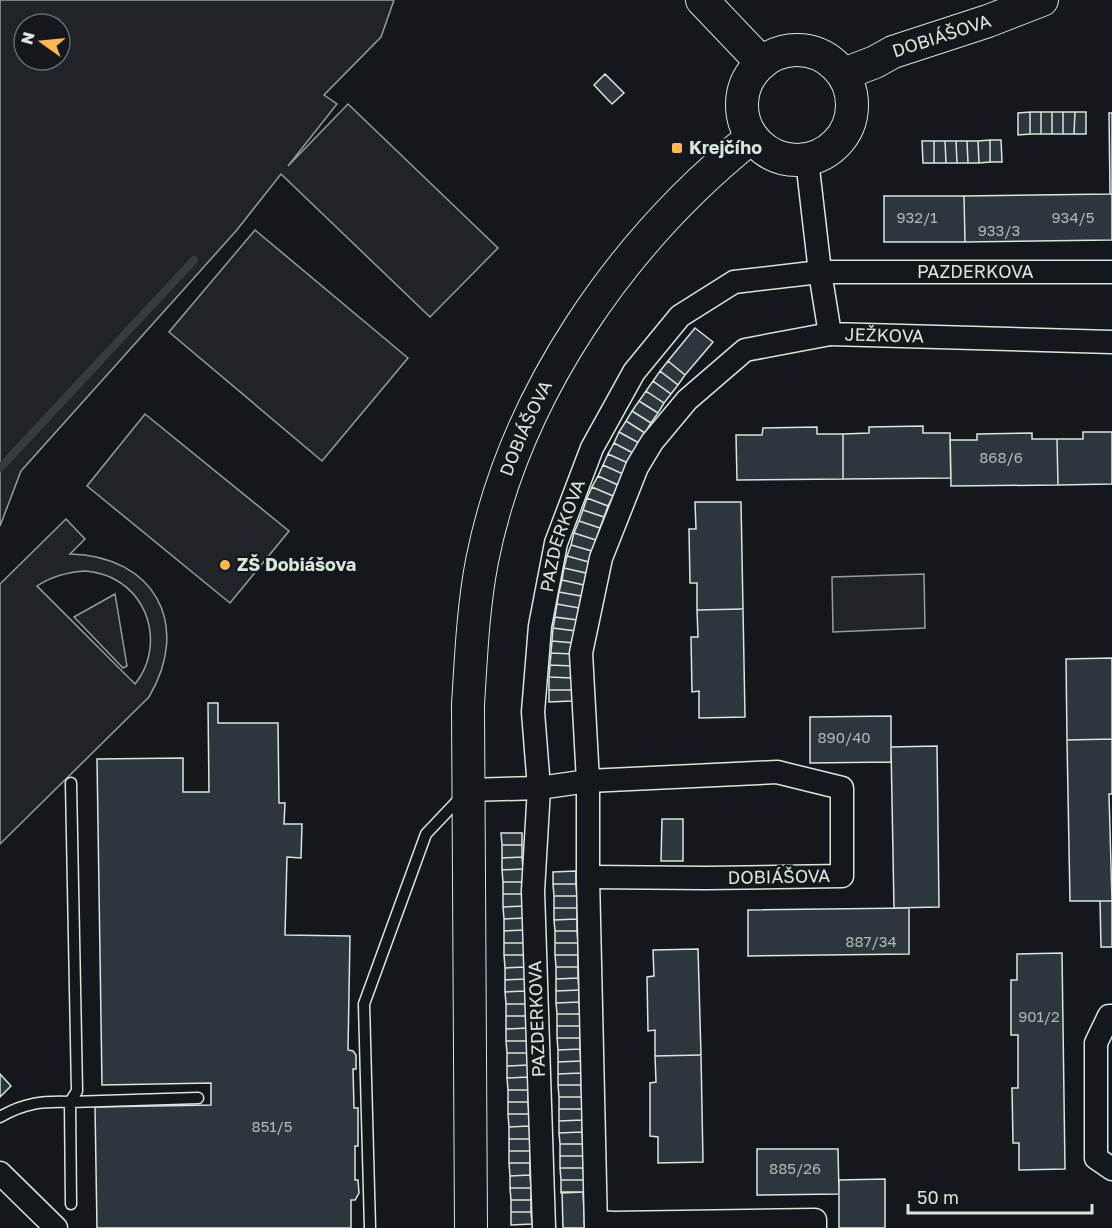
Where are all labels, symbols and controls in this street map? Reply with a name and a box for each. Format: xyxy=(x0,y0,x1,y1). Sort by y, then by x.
street label: DOBIÁŠOVA xyxy=(889,9,993,62)
north arrow xyxy=(12,12,72,72)
text: N xyxy=(16,30,39,47)
place label: Krejčího xyxy=(689,136,762,158)
marker: Krejčího xyxy=(670,141,684,155)
house number: 932/1 xyxy=(896,208,938,226)
house number: 934/5 xyxy=(1052,208,1094,226)
house number: 933/3 xyxy=(978,221,1020,239)
street label: PAZDERKOVA xyxy=(917,260,1034,282)
street label: JEŽKOVA xyxy=(844,322,924,347)
street label: DOBIÁŠOVA xyxy=(494,376,556,479)
house number: 868/6 xyxy=(979,448,1023,466)
street label: PAZDERKOVA xyxy=(535,476,589,594)
place label: ZŠ Dobiášova xyxy=(237,553,356,575)
marker: ZŠ Dobiášova xyxy=(218,558,232,572)
house number: 890/40 xyxy=(817,728,871,746)
street label: DOBIÁŠOVA xyxy=(728,864,830,888)
house number: 887/34 xyxy=(845,932,897,950)
street label: PAZDERKOVA xyxy=(523,960,549,1078)
house number: 901/2 xyxy=(1018,1007,1060,1025)
house number: 851/5 xyxy=(251,1117,293,1135)
house number: 885/26 xyxy=(769,1159,821,1177)
scale bar xyxy=(908,1177,1092,1215)
text: 50 m xyxy=(917,1186,959,1208)

